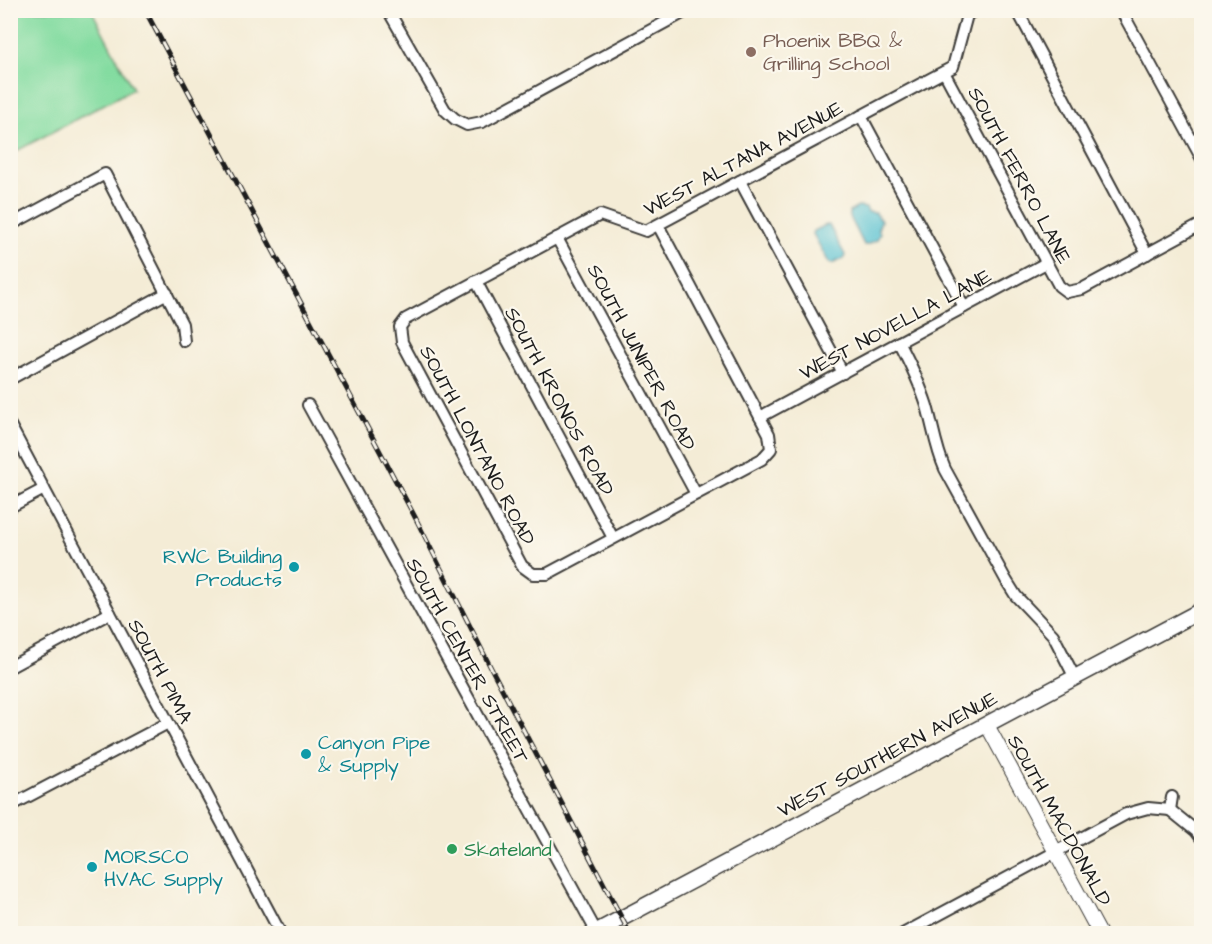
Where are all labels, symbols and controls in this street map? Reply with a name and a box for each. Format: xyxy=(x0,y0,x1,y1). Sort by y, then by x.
place label: Phoenix BBQ & Grilling School xyxy=(763,27,903,79)
marker: Phoenix BBQ & Grilling School xyxy=(744,45,758,59)
street label: SOUTH FERRO LANE xyxy=(961,82,1078,269)
street label: WEST ALTANA AVENUE xyxy=(639,94,848,223)
street label: SOUTH JUNIPER ROAD xyxy=(580,259,702,456)
street label: WEST NOVELLA LANE xyxy=(794,262,997,387)
street label: SOUTH KRONOS ROAD xyxy=(497,302,621,501)
street label: SOUTH LONTANO ROAD xyxy=(413,341,542,550)
place label: RWC Building Products xyxy=(163,543,282,594)
street label: SOUTH CENTER STREET xyxy=(399,553,536,769)
marker: RWC Building Products xyxy=(287,560,301,574)
street label: SOUTH PIMA xyxy=(121,614,200,729)
street label: WEST SOUTHERN AVENUE xyxy=(773,685,1003,825)
place label: Canyon Pipe & Supply xyxy=(318,729,430,781)
street label: SOUTH MACDONALD xyxy=(1000,730,1118,911)
marker: Canyon Pipe & Supply xyxy=(299,747,313,761)
place label: Skateland xyxy=(464,836,552,864)
marker: Skateland xyxy=(445,842,459,856)
place label: MORSCO HVAC Supply xyxy=(104,843,223,895)
marker: MORSCO HVAC Supply xyxy=(85,860,99,874)

